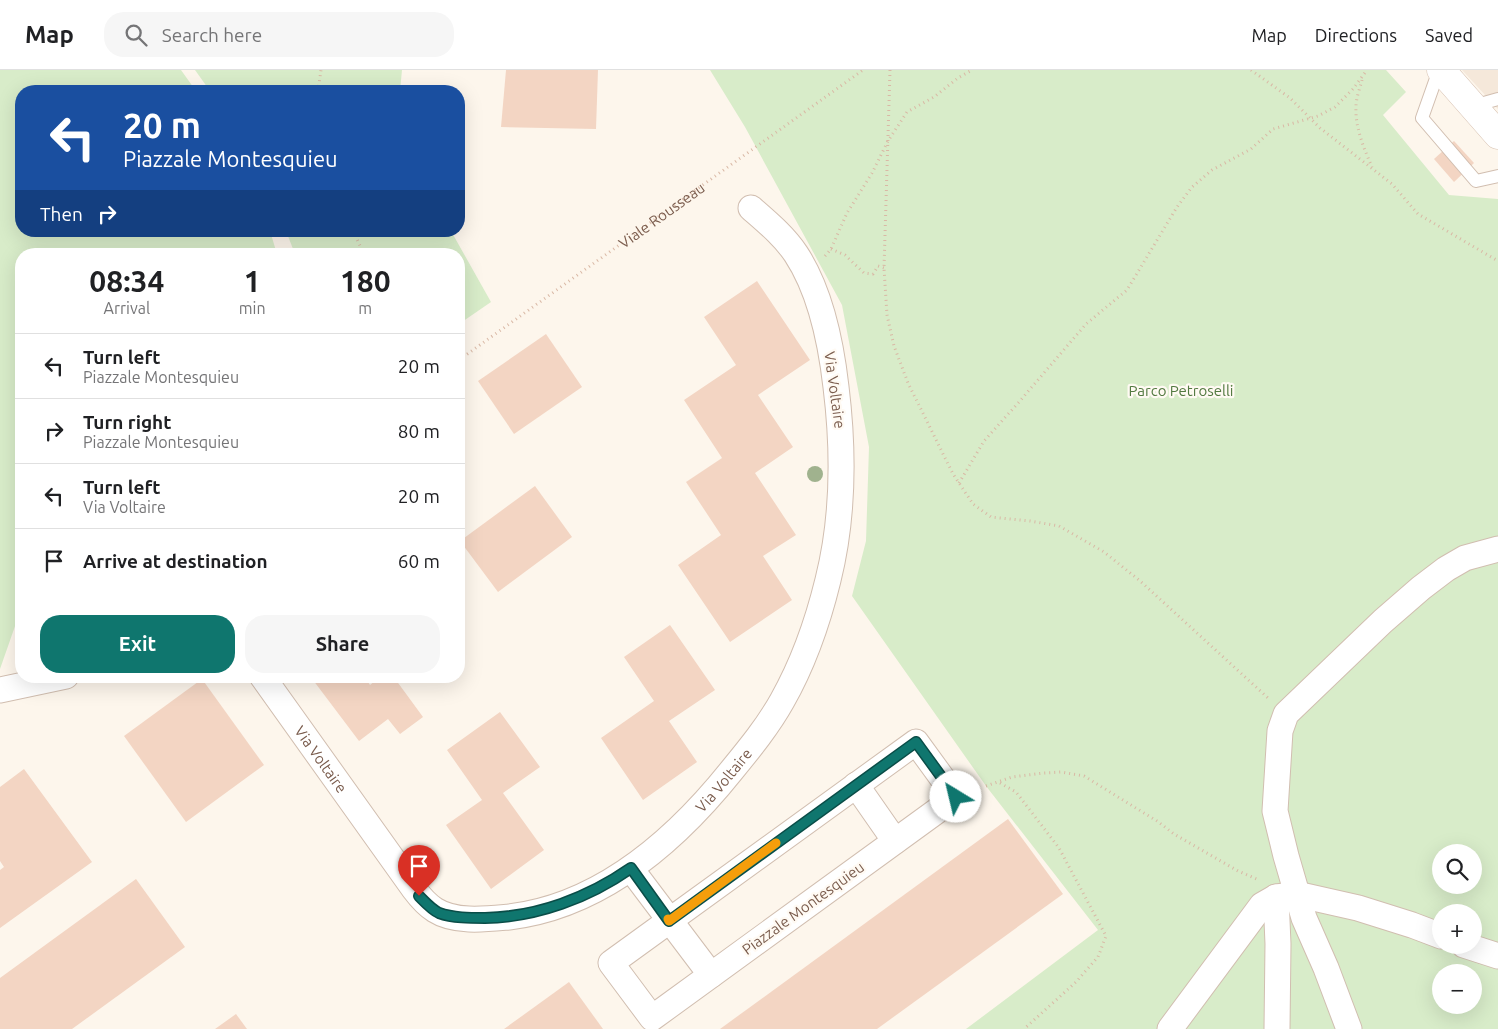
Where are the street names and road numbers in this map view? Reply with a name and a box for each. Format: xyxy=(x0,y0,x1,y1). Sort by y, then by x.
street label: Viale Rousseau xyxy=(615,178,707,251)
street label: Via Voltaire xyxy=(821,350,849,430)
street label: Via Voltaire xyxy=(292,722,351,796)
street label: Via Voltaire xyxy=(692,745,755,815)
street label: Piazzale Montesquieu xyxy=(739,858,867,958)

